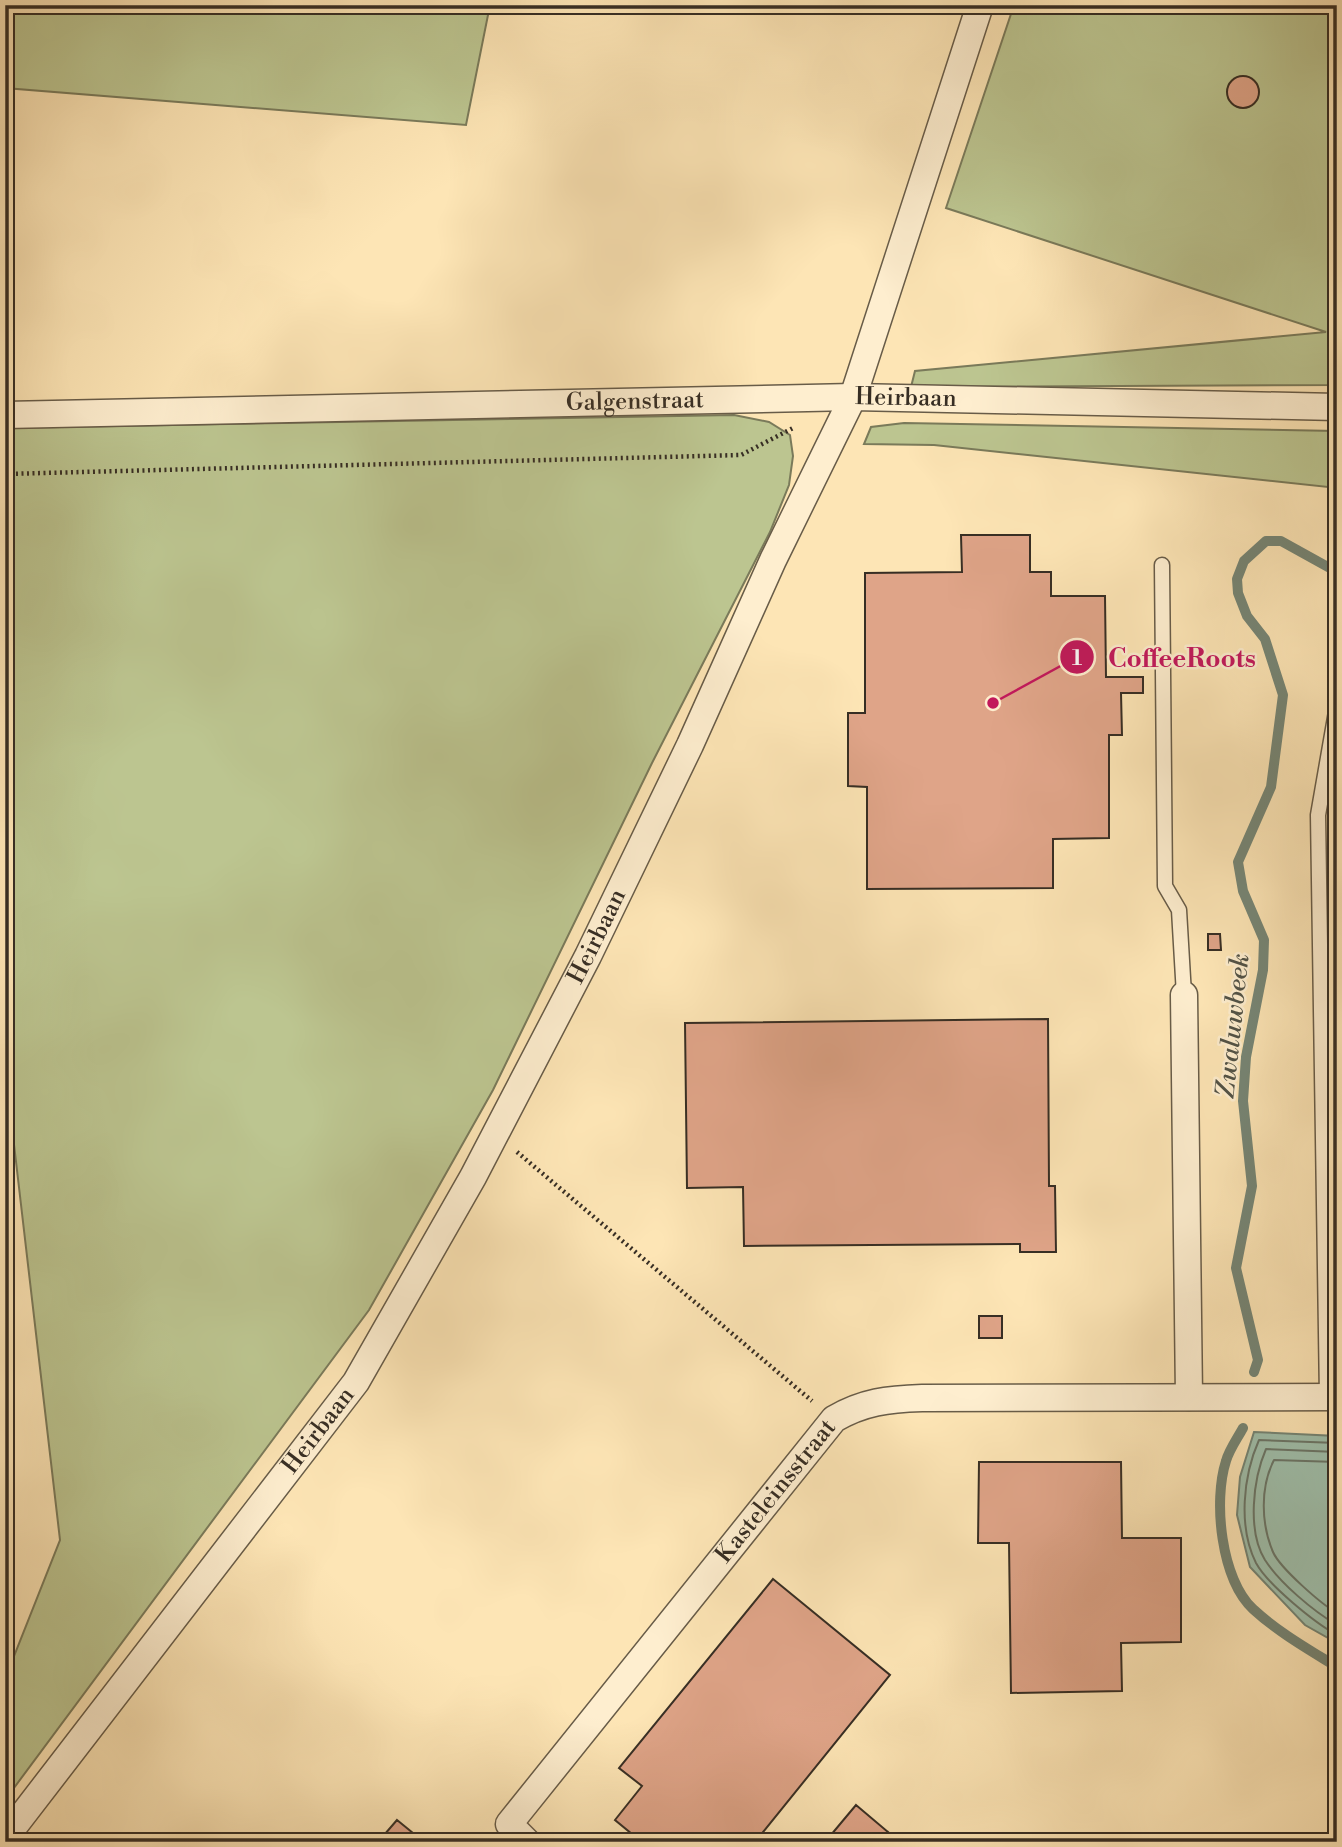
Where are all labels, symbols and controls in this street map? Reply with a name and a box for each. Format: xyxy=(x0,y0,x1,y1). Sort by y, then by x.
street label: Heirbaan xyxy=(855,382,957,414)
street label: Galgenstraat xyxy=(566,385,705,418)
callout: CoffeeRoots xyxy=(1059,634,1270,681)
text: CoffeeRoots xyxy=(1108,643,1256,675)
text: 1 xyxy=(1072,646,1082,672)
street label: Heirbaan xyxy=(561,884,633,989)
water label: Zwaluwbeek xyxy=(1209,952,1257,1100)
street label: Heirbaan xyxy=(276,1381,361,1480)
street label: Kasteleinsstraat xyxy=(709,1413,843,1569)

